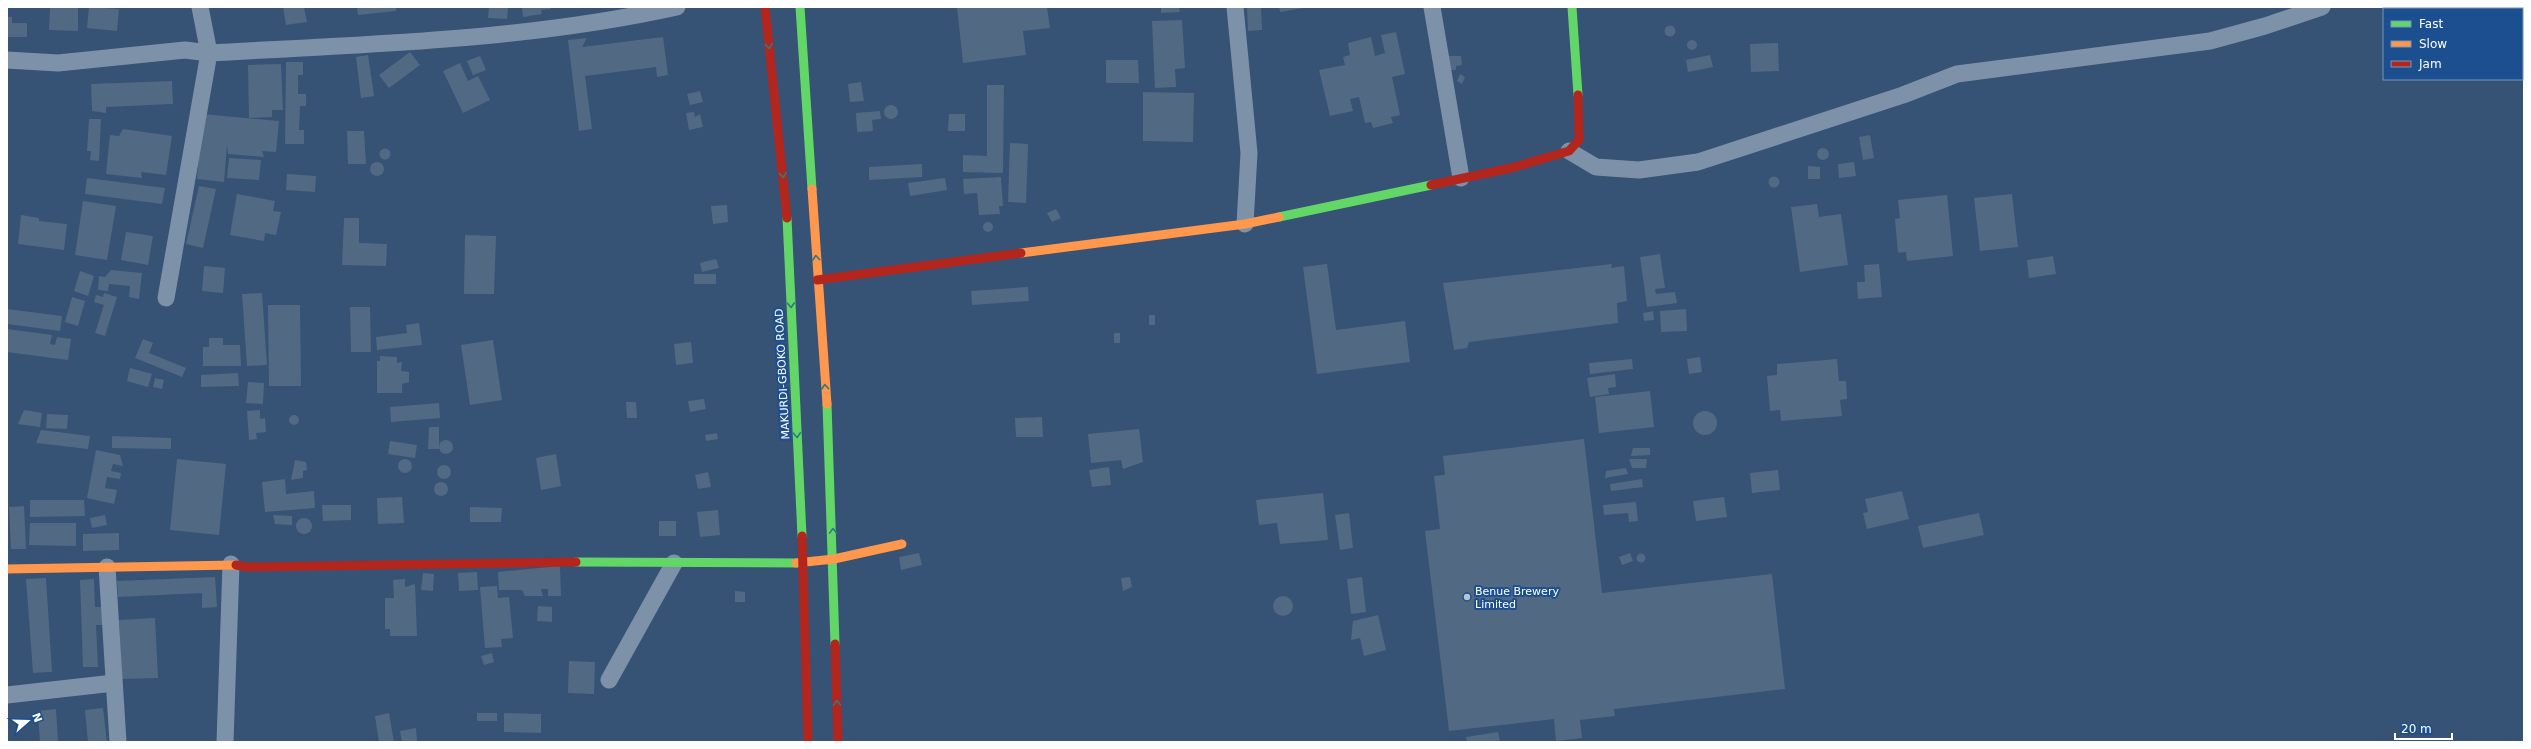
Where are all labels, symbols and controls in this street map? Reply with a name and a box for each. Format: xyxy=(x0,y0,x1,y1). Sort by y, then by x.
legend xyxy=(2383,8,2523,80)
text: Fast xyxy=(2419,17,2443,31)
text: Slow xyxy=(2419,37,2447,51)
one-way arrow xyxy=(764,43,773,49)
text: Jam xyxy=(2418,57,2442,71)
one-way arrow xyxy=(778,172,787,178)
one-way arrow xyxy=(811,255,820,261)
one-way arrow xyxy=(787,302,796,308)
street label: MAKURDI-GBOKO ROAD xyxy=(773,308,792,440)
one-way arrow xyxy=(821,384,830,390)
one-way arrow xyxy=(793,432,801,438)
one-way arrow xyxy=(829,528,837,534)
place label: Benue Brewery Limited xyxy=(1475,585,1559,611)
marker: Benue Brewery Limited xyxy=(1462,592,1472,602)
one-way arrow xyxy=(833,700,841,706)
north arrow xyxy=(8,701,48,741)
text: N xyxy=(29,711,45,724)
scale bar xyxy=(2395,715,2452,741)
text: 20 m xyxy=(2401,722,2432,736)

